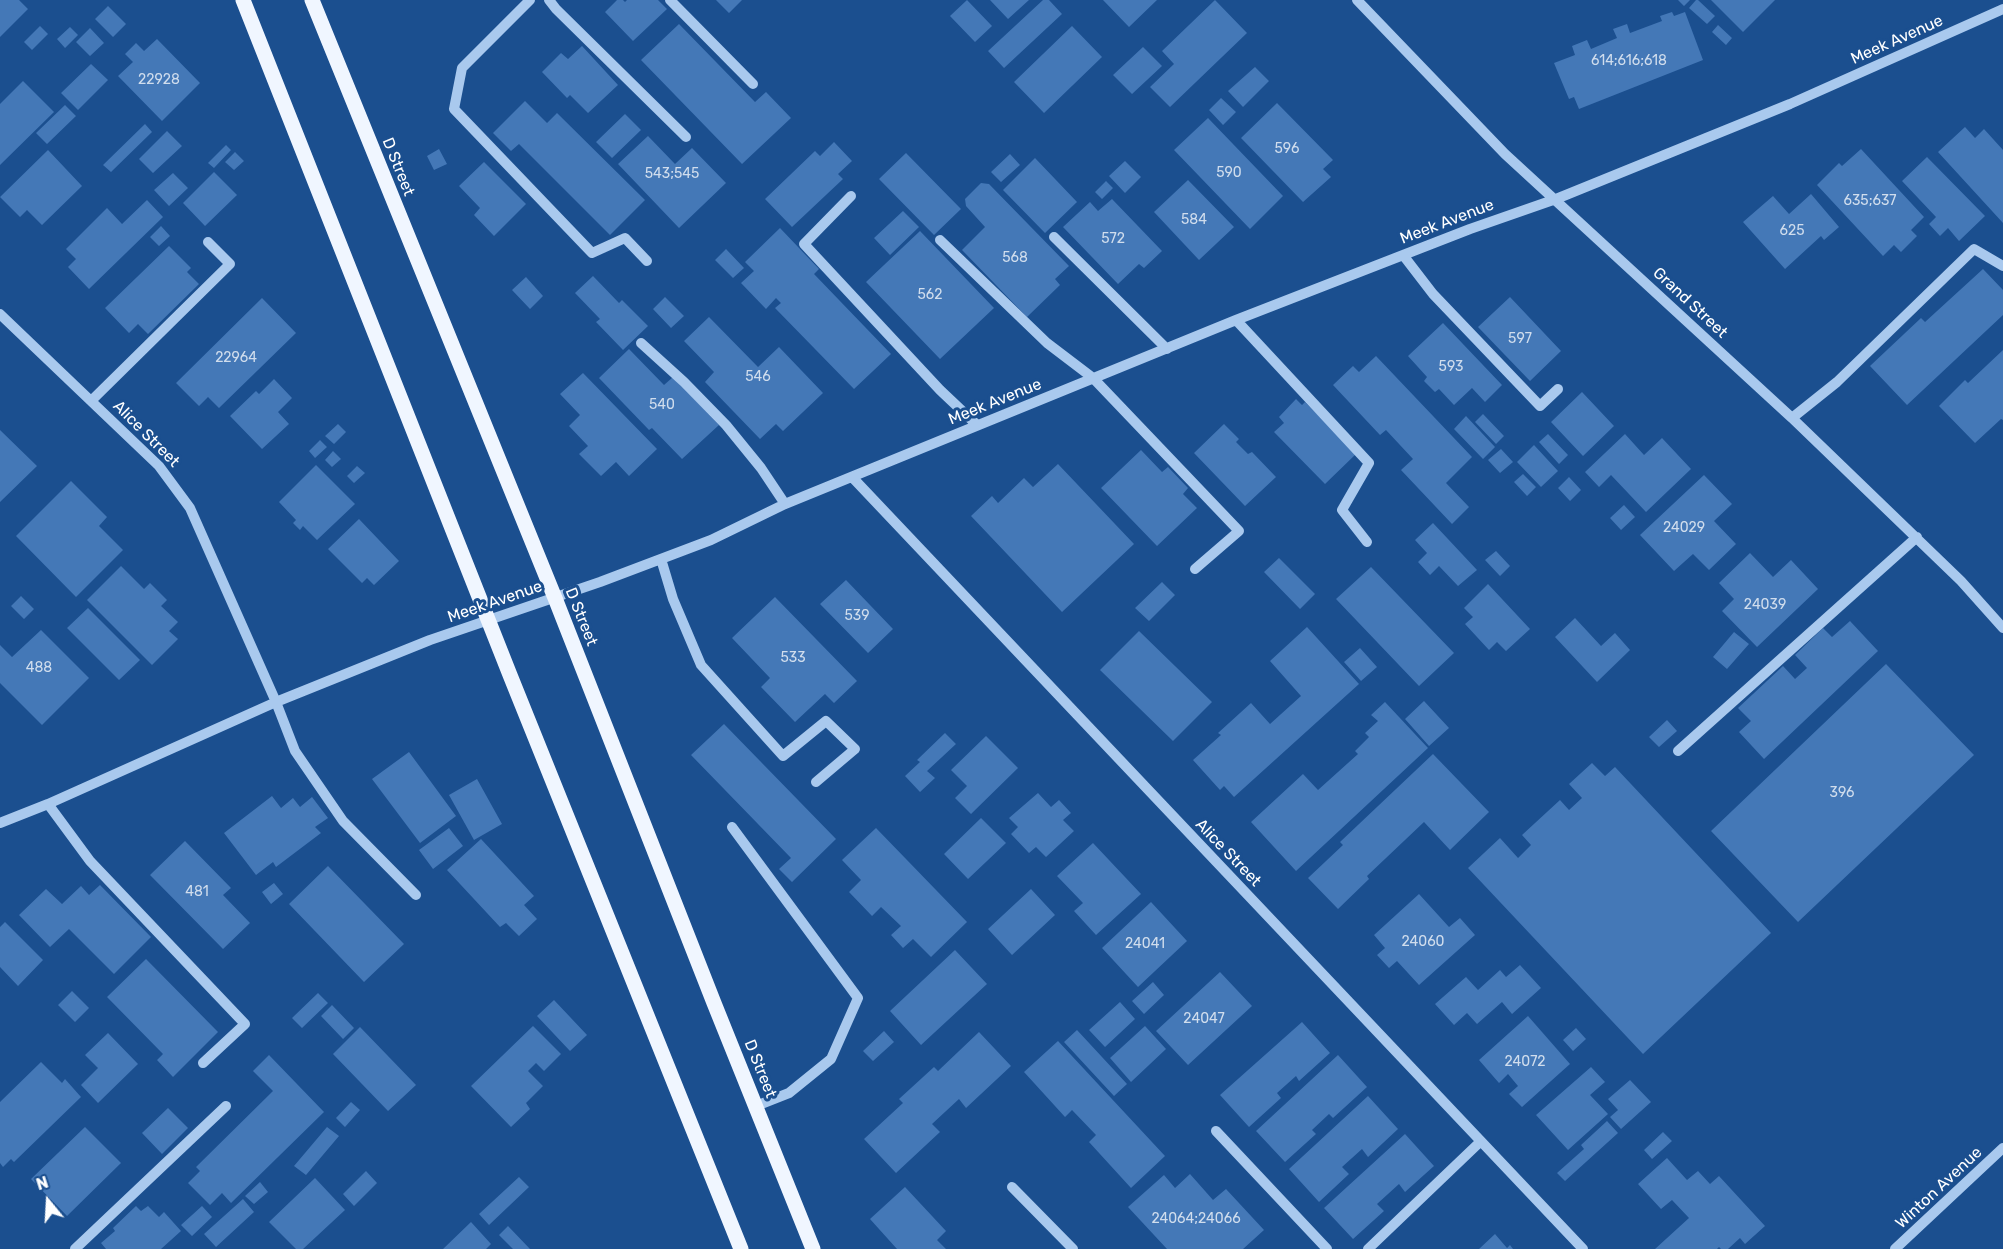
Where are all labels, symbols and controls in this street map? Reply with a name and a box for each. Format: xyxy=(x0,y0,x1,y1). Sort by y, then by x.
street label: Meek Avenue xyxy=(1848,11,1946,69)
house number: 614;616;618 xyxy=(1591,53,1667,69)
house number: 22928 xyxy=(138,72,180,88)
street label: D Street xyxy=(378,135,418,199)
house number: 596 xyxy=(1275,141,1299,157)
house number: 590 xyxy=(1216,165,1242,181)
house number: 543;545 xyxy=(645,166,699,182)
house number: 635;637 xyxy=(1843,193,1897,209)
street label: Meek Avenue xyxy=(1397,195,1497,249)
house number: 584 xyxy=(1181,212,1207,228)
house number: 625 xyxy=(1780,223,1804,239)
house number: 572 xyxy=(1101,231,1125,247)
house number: 568 xyxy=(1002,250,1028,266)
street label: Grand Street xyxy=(1649,264,1731,342)
house number: 562 xyxy=(918,287,942,303)
house number: 597 xyxy=(1508,331,1532,347)
house number: 22964 xyxy=(215,350,257,366)
house number: 593 xyxy=(1439,359,1463,375)
house number: 546 xyxy=(745,369,771,385)
street label: Meek Avenue xyxy=(946,375,1044,429)
street label: Alice Street xyxy=(109,397,183,471)
house number: 540 xyxy=(649,397,675,413)
house number: 24029 xyxy=(1663,520,1705,536)
street label: Meek Avenue xyxy=(445,577,545,627)
street label: D Street xyxy=(561,585,601,649)
house number: 24039 xyxy=(1744,597,1786,613)
house number: 539 xyxy=(844,608,870,624)
house number: 533 xyxy=(780,650,806,666)
house number: 488 xyxy=(26,660,52,676)
house number: 396 xyxy=(1829,785,1855,801)
street label: Alice Street xyxy=(1191,815,1265,891)
house number: 481 xyxy=(185,884,209,900)
house number: 24060 xyxy=(1402,934,1444,950)
house number: 24041 xyxy=(1125,936,1165,952)
house number: 24047 xyxy=(1183,1011,1225,1027)
street label: D Street xyxy=(740,1037,780,1101)
house number: 24072 xyxy=(1504,1054,1546,1070)
street label: Winton Avenue xyxy=(1892,1143,1986,1233)
north arrow xyxy=(18,1171,78,1231)
text: N xyxy=(34,1173,51,1194)
house number: 24064;24066 xyxy=(1151,1211,1241,1227)

